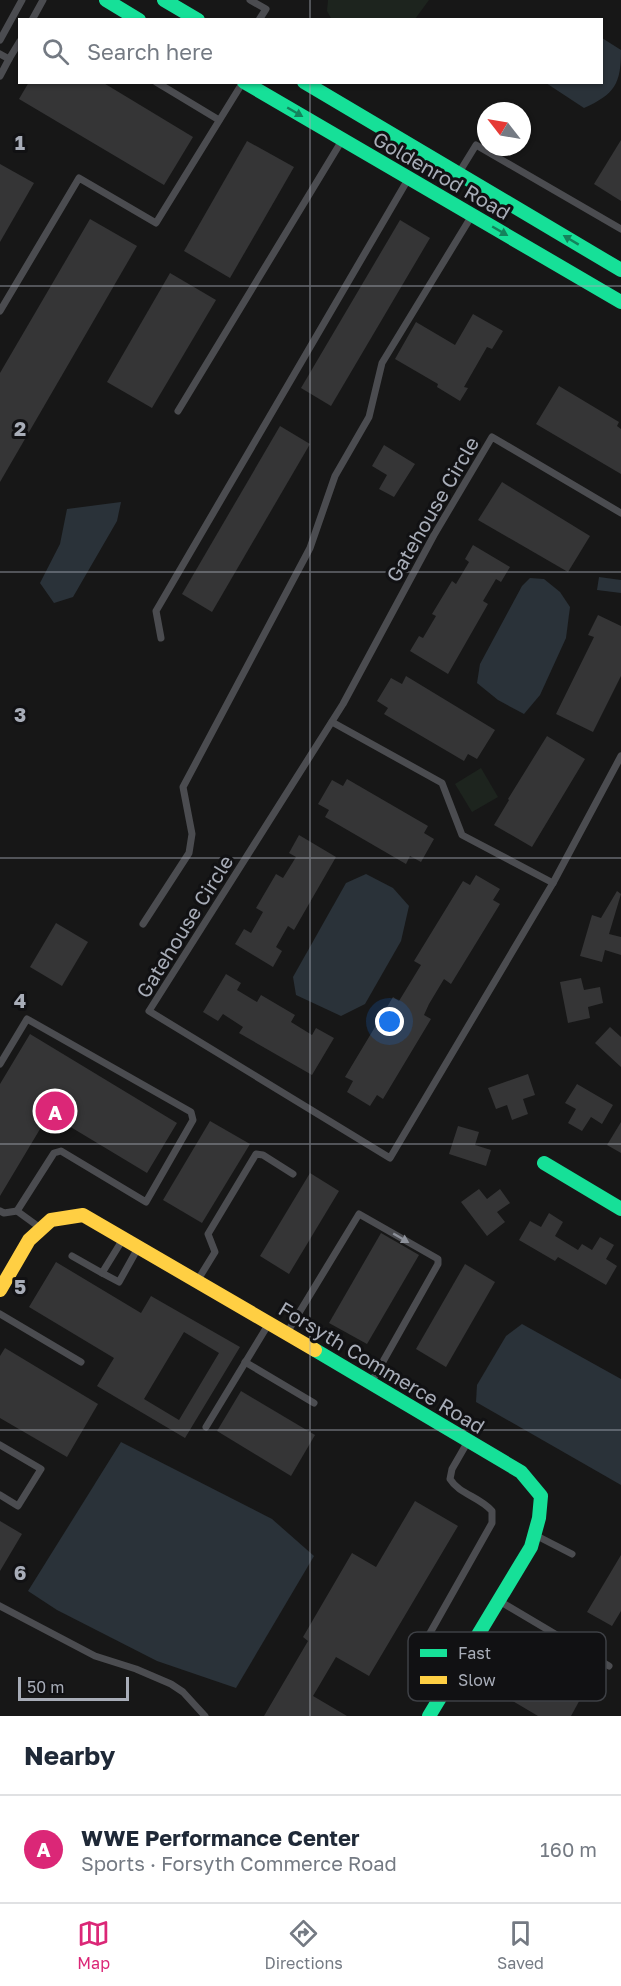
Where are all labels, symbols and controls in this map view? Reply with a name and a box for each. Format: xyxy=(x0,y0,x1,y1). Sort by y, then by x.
search box xyxy=(18,18,603,84)
icon: search xyxy=(39,35,72,68)
text: Search here xyxy=(87,38,213,65)
north arrow xyxy=(477,102,531,156)
one-way arrow xyxy=(286,107,303,117)
street label: Goldenrod Road xyxy=(369,126,515,224)
text: 1 xyxy=(15,130,25,154)
one-way arrow xyxy=(491,226,508,236)
one-way arrow xyxy=(563,234,579,245)
text: 2 xyxy=(14,416,26,440)
street label: Gatehouse Circle xyxy=(381,432,483,586)
text: 3 xyxy=(14,702,26,726)
street label: Gatehouse Circle xyxy=(130,850,238,1002)
text: 4 xyxy=(14,988,26,1012)
your location xyxy=(375,1007,404,1036)
pin: A xyxy=(36,1088,74,1134)
one-way arrow xyxy=(393,1233,410,1243)
text: 5 xyxy=(14,1274,26,1298)
street label: Forsyth Commerce Road xyxy=(275,1296,489,1438)
text: 6 xyxy=(14,1560,26,1584)
legend xyxy=(408,1632,606,1701)
text: Fast xyxy=(458,1643,491,1663)
text: Slow xyxy=(458,1670,496,1690)
scale bar xyxy=(18,1674,129,1702)
text: 50 m xyxy=(27,1677,64,1697)
text: Nearby xyxy=(24,1740,115,1771)
text: WWE Performance Center xyxy=(81,1824,360,1851)
text: A xyxy=(36,1837,51,1861)
text: 160 m xyxy=(540,1837,597,1861)
text: Sports · Forsyth Commerce Road xyxy=(81,1851,397,1875)
tab: Map xyxy=(77,1917,110,1973)
tab: Directions xyxy=(265,1917,343,1973)
tab: Saved xyxy=(497,1917,544,1973)

